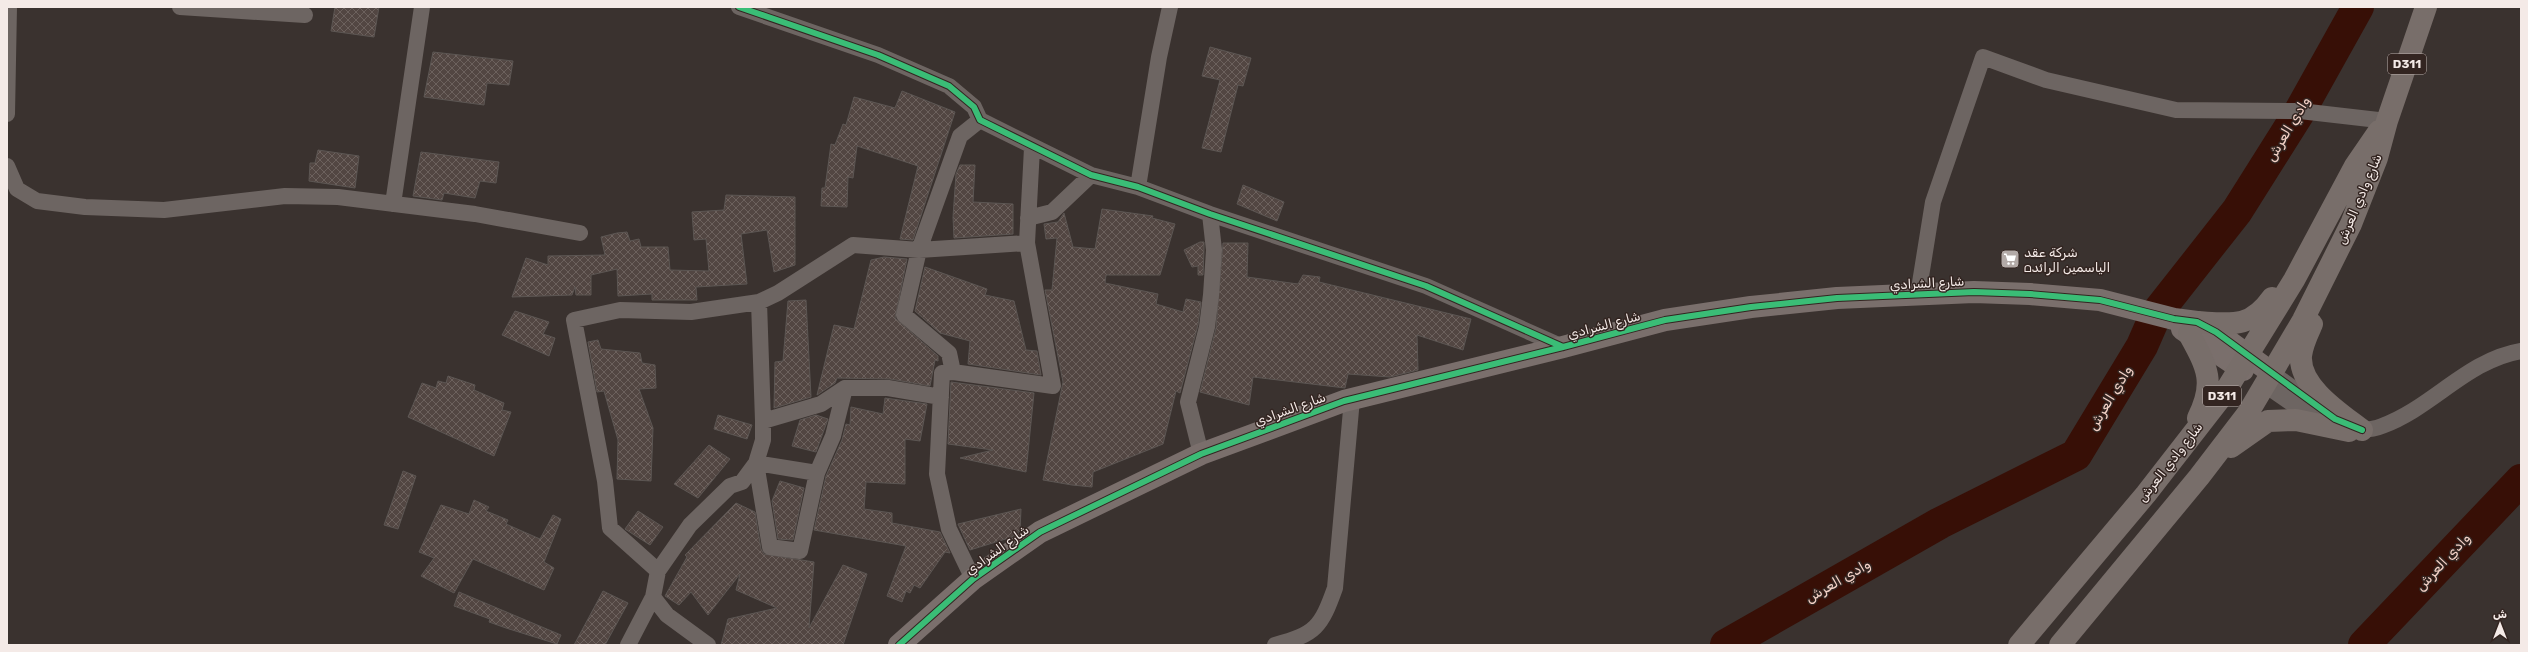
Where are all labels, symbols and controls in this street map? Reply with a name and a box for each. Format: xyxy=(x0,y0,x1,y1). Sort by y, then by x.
road number: D311 xyxy=(2388,54,2426,74)
water label: وادي العرش xyxy=(2262,93,2315,165)
street label: شارع وادي العرش xyxy=(2333,152,2387,247)
place label: شرکة عقد الیاسمین الرائدہ xyxy=(2024,245,2110,276)
supermarket icon: شرکة عقد الیاسمین الرائدہ xyxy=(1999,248,2021,270)
street label: شارع الشرادي xyxy=(1889,274,1965,294)
street label: شارع الشرادي xyxy=(1566,308,1643,344)
water label: وادي العرش xyxy=(2084,362,2137,434)
road number: D311 xyxy=(2203,386,2241,406)
street label: شارع الشرادي xyxy=(1252,389,1328,431)
street label: شارع وادي العرش xyxy=(2134,419,2207,506)
street label: شارع الشرادي xyxy=(962,522,1033,580)
water label: وادي العرش xyxy=(2412,530,2475,595)
water label: وادي العرش xyxy=(1802,555,1874,607)
north arrow xyxy=(2480,604,2520,644)
text: ش xyxy=(2493,608,2507,621)

